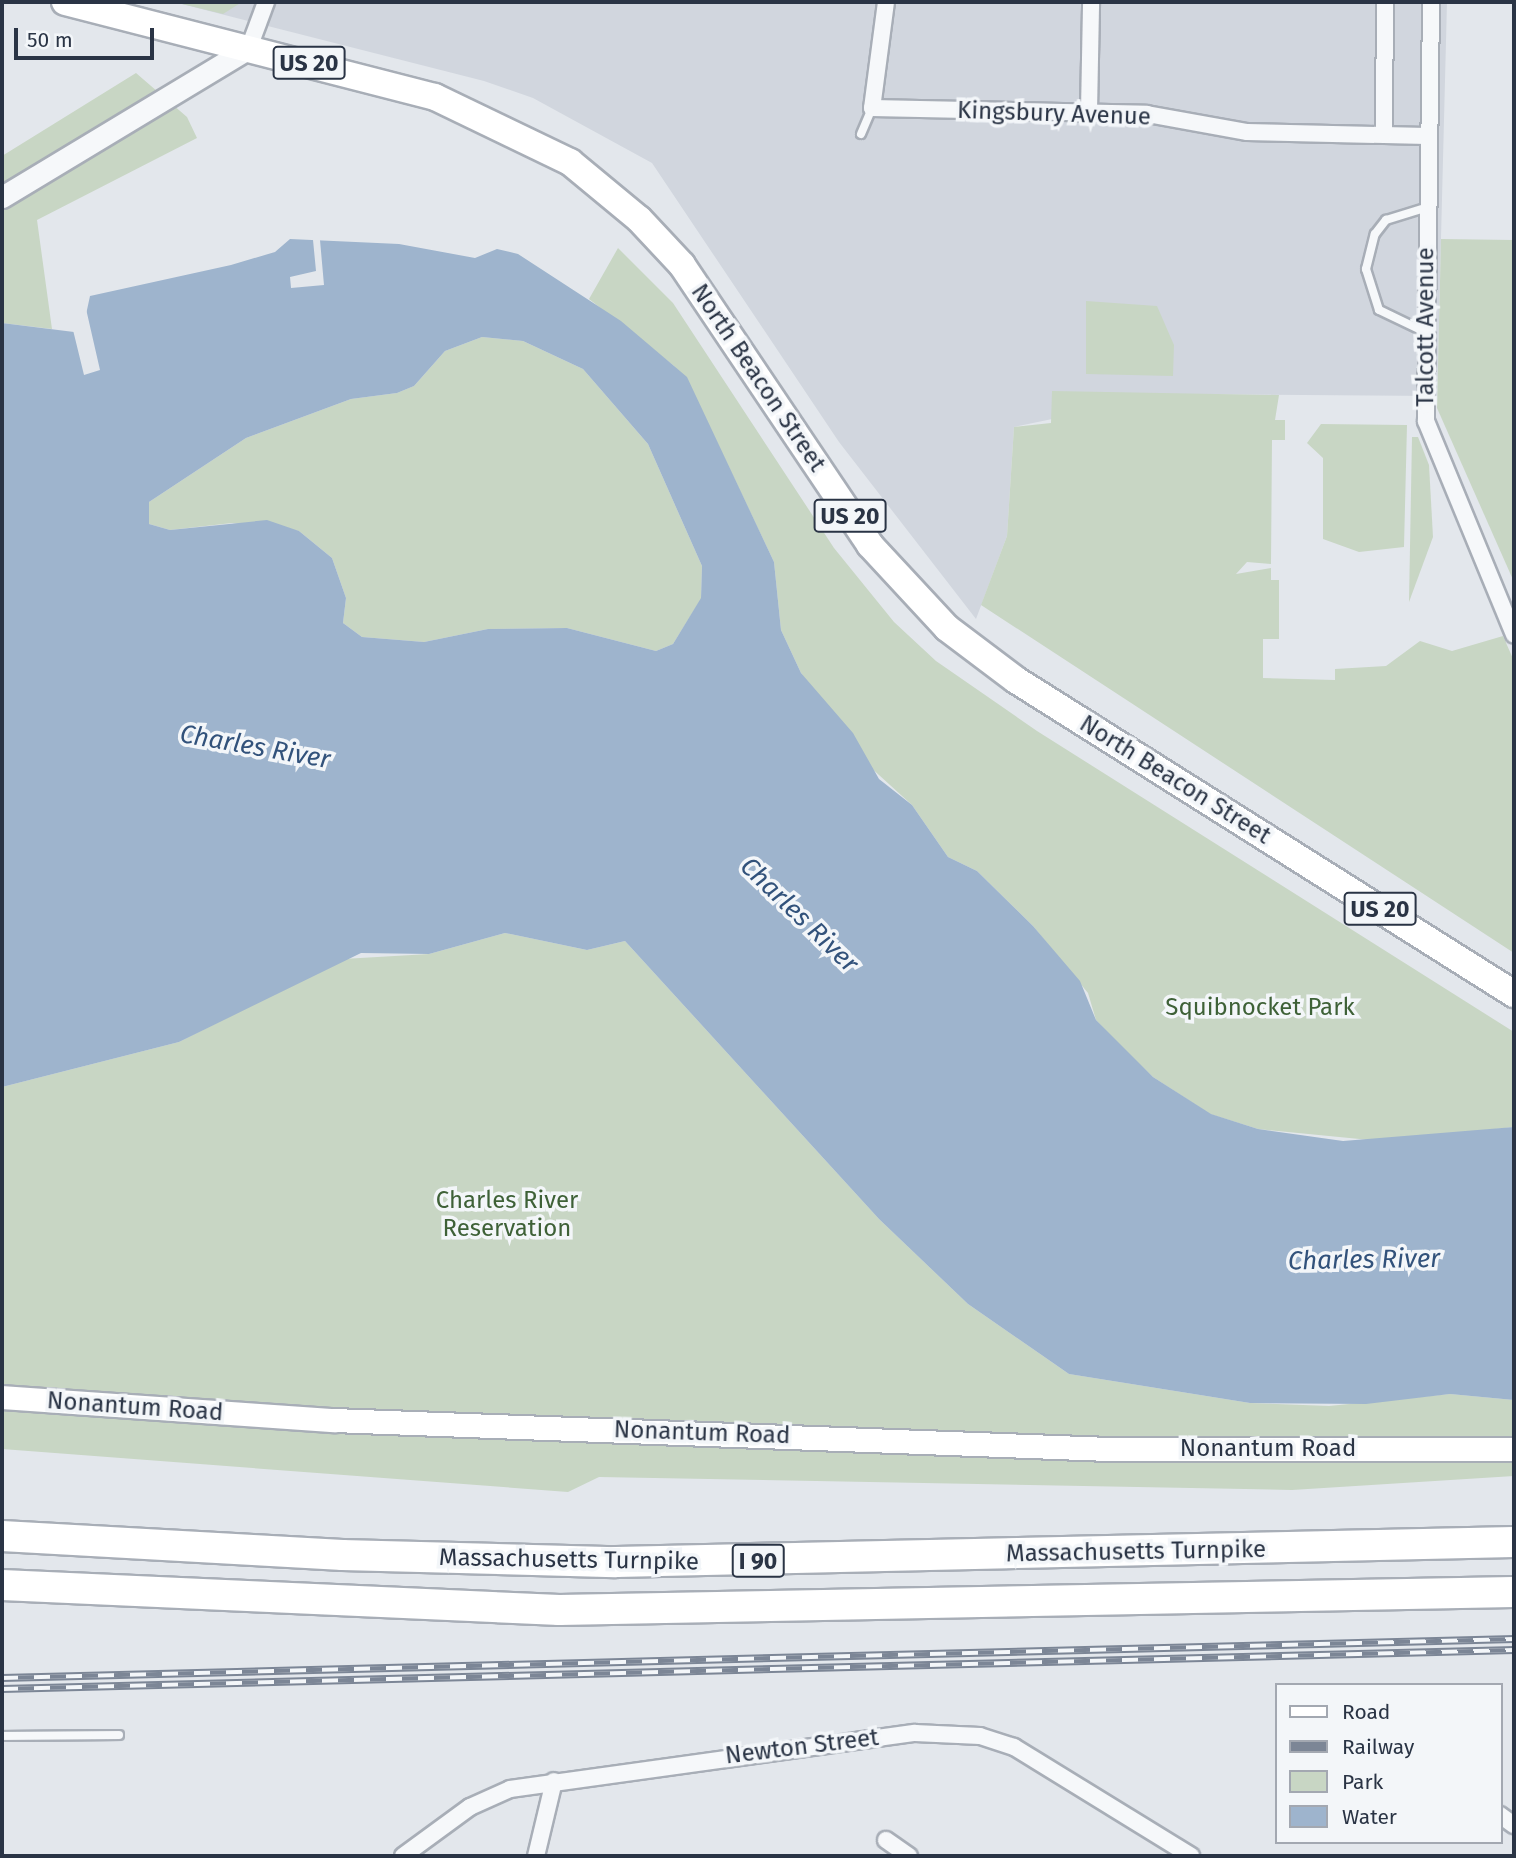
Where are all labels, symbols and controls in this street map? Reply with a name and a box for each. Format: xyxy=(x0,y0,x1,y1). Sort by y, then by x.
scale bar xyxy=(18,14,158,58)
text: 50 m xyxy=(27,27,73,53)
road number: US 20 xyxy=(272,44,346,82)
street label: Kingsbury Avenue xyxy=(957,96,1151,132)
street label: Talcott Avenue xyxy=(1412,247,1440,407)
street label: North Beacon Street xyxy=(685,279,831,477)
road number: US 20 xyxy=(813,496,887,536)
street label: North Beacon Street xyxy=(1074,710,1276,850)
water label: Charles River xyxy=(177,718,333,776)
water label: Charles River xyxy=(733,851,865,979)
road number: US 20 xyxy=(1343,890,1417,928)
park label: Squibnocket Park xyxy=(1165,994,1355,1022)
park label: Charles River Reservation xyxy=(436,1187,578,1243)
water label: Charles River xyxy=(1288,1243,1440,1277)
street label: Nonantum Road xyxy=(46,1386,224,1428)
street label: Nonantum Road xyxy=(613,1416,791,1450)
street label: Nonantum Road xyxy=(1180,1435,1356,1463)
street label: Massachusetts Turnpike xyxy=(1006,1535,1266,1569)
road number: I 90 xyxy=(730,1542,786,1580)
street label: Massachusetts Turnpike xyxy=(439,1543,699,1577)
legend xyxy=(1274,1683,1502,1844)
text: Road xyxy=(1342,1699,1390,1725)
street label: Newton Street xyxy=(724,1723,880,1771)
text: Railway xyxy=(1342,1734,1414,1760)
text: Park xyxy=(1342,1769,1383,1795)
text: Water xyxy=(1342,1804,1397,1830)

